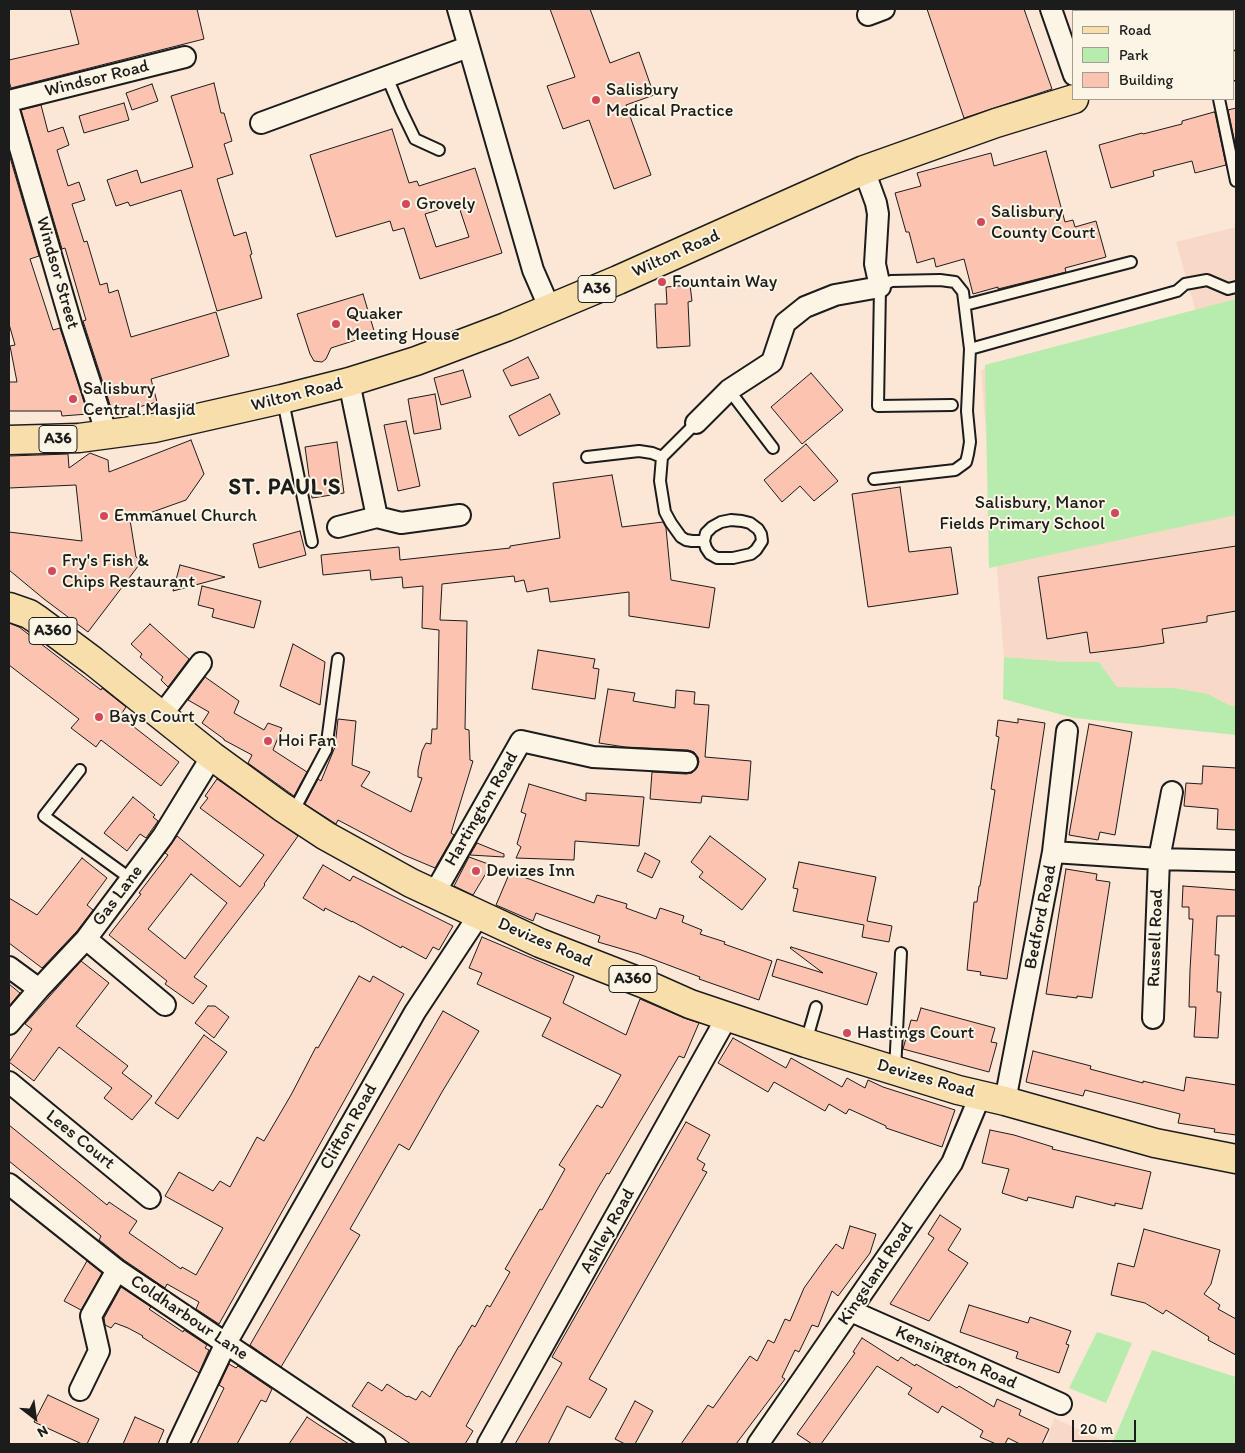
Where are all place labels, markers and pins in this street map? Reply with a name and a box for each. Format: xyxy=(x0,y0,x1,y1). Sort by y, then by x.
place label: Salisbury Medical Practice xyxy=(606,79,733,122)
marker: Salisbury Medical Practice xyxy=(590,94,602,106)
place label: Grovely xyxy=(416,193,475,215)
marker: Grovely xyxy=(400,198,412,210)
place label: Salisbury County Court xyxy=(991,201,1096,243)
marker: Salisbury County Court xyxy=(975,216,987,228)
place label: Fountain Way xyxy=(672,271,777,293)
marker: Fountain Way xyxy=(656,276,668,288)
place label: Quaker Meeting House xyxy=(346,303,460,346)
marker: Quaker Meeting House xyxy=(330,318,342,330)
place label: Salisbury Central Masjid xyxy=(83,378,196,420)
marker: Salisbury Central Masjid xyxy=(67,393,79,405)
place label: Salisbury, Manor Fields Primary School xyxy=(940,492,1105,534)
place label: Emmanuel Church xyxy=(114,505,257,527)
marker: Salisbury, Manor Fields Primary School xyxy=(1109,507,1121,519)
marker: Emmanuel Church xyxy=(98,510,110,522)
place label: Fry's Fish & Chips Restaurant xyxy=(62,550,195,592)
marker: Fry's Fish & Chips Restaurant xyxy=(46,565,58,577)
place label: Bays Court xyxy=(109,706,195,728)
marker: Bays Court xyxy=(93,711,105,723)
place label: Hoi Fan xyxy=(278,730,336,752)
marker: Hoi Fan xyxy=(262,735,274,747)
place label: Devizes Inn xyxy=(486,860,575,882)
marker: Devizes Inn xyxy=(470,865,482,877)
place label: Hastings Court xyxy=(857,1022,974,1044)
marker: Hastings Court xyxy=(841,1027,853,1039)

